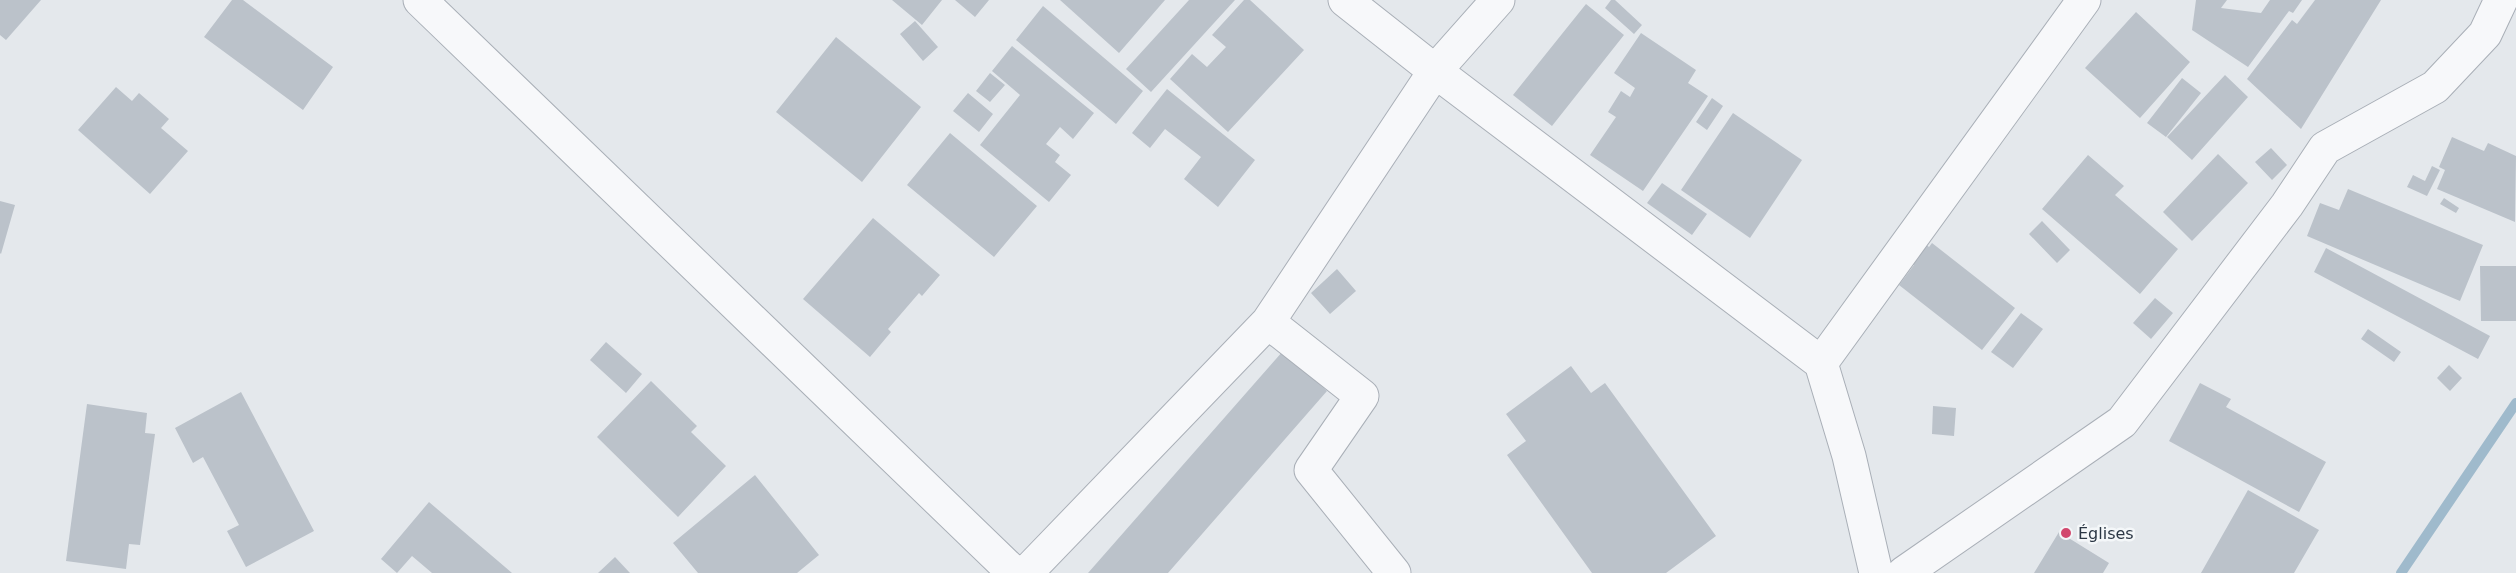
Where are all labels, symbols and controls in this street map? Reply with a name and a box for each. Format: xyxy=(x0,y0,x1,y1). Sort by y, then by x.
place label: Églises xyxy=(2078,524,2134,543)
marker: Églises xyxy=(2059,526,2073,540)

